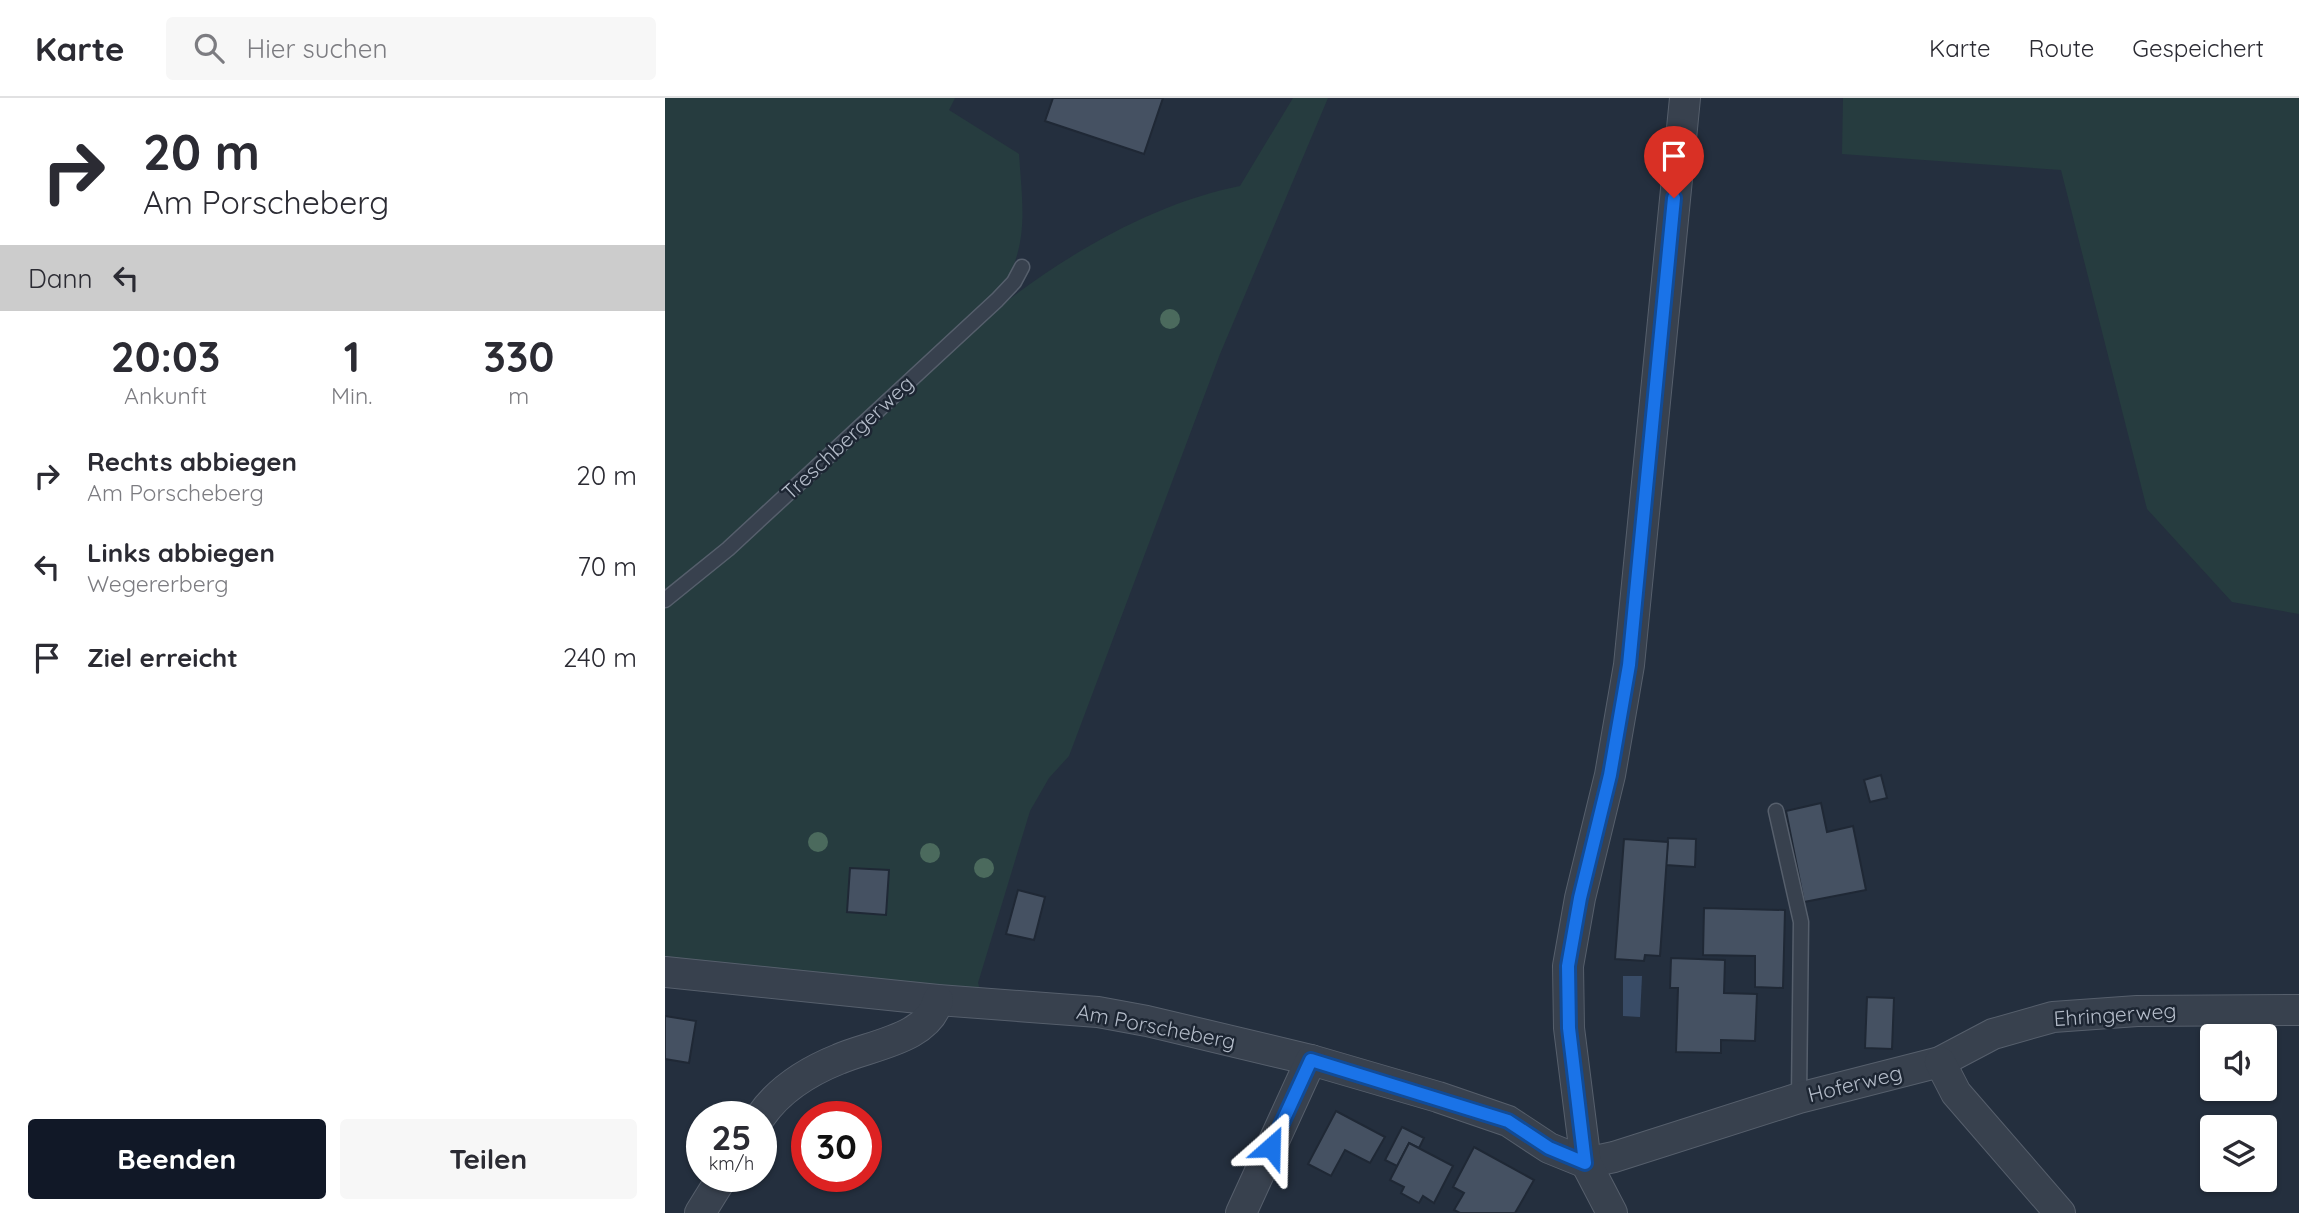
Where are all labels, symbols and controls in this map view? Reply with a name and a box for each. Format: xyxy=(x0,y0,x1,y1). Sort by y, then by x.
search box xyxy=(166,17,656,80)
text: Karte xyxy=(35,28,124,69)
icon: search xyxy=(190,29,228,67)
text: Hier suchen xyxy=(246,32,388,65)
text: Karte xyxy=(1929,33,1991,63)
text: Route xyxy=(2029,33,2094,63)
text: Gespeichert xyxy=(2132,33,2264,63)
text: 20 m xyxy=(143,121,260,182)
icon: right xyxy=(28,126,119,217)
pin xyxy=(1644,126,1704,198)
icon: arrive xyxy=(1655,137,1693,175)
text: Am Porscheberg xyxy=(143,182,389,222)
icon: left xyxy=(107,259,145,297)
text: Dann xyxy=(28,262,93,295)
text: 20:03 xyxy=(111,330,220,383)
text: 1 xyxy=(344,330,360,383)
text: 330 xyxy=(483,330,554,383)
street label: Treschbergerweg xyxy=(776,370,918,505)
text: Ankunft xyxy=(124,381,207,410)
text: Min. xyxy=(331,381,373,410)
text: m xyxy=(508,381,529,410)
text: Rechts abbiegen xyxy=(87,445,297,478)
icon: right xyxy=(28,457,66,495)
text: 20 m xyxy=(576,459,637,492)
text: Am Porscheberg xyxy=(87,478,264,507)
text: Links abbiegen xyxy=(87,536,275,569)
icon: left xyxy=(28,548,66,586)
text: 70 m xyxy=(577,550,637,583)
text: Wegererberg xyxy=(87,569,229,598)
icon: arrive xyxy=(28,639,66,677)
text: Ziel erreicht xyxy=(87,641,238,674)
text: 240 m xyxy=(563,641,637,674)
street label: Ehringerweg xyxy=(2053,997,2177,1031)
street label: Am Porscheberg xyxy=(1074,998,1238,1054)
map controls xyxy=(2200,1024,2277,1192)
button: sound xyxy=(2200,1024,2277,1101)
street label: Hoferweg xyxy=(1805,1059,1905,1107)
speed limit sign: 30 xyxy=(791,1101,882,1192)
position arrow xyxy=(1234,1110,1308,1184)
text: 25 xyxy=(711,1115,752,1159)
button: layers xyxy=(2200,1115,2277,1192)
button: Beenden xyxy=(28,1119,326,1199)
button: Teilen xyxy=(340,1119,637,1199)
text: km/h xyxy=(709,1152,754,1175)

